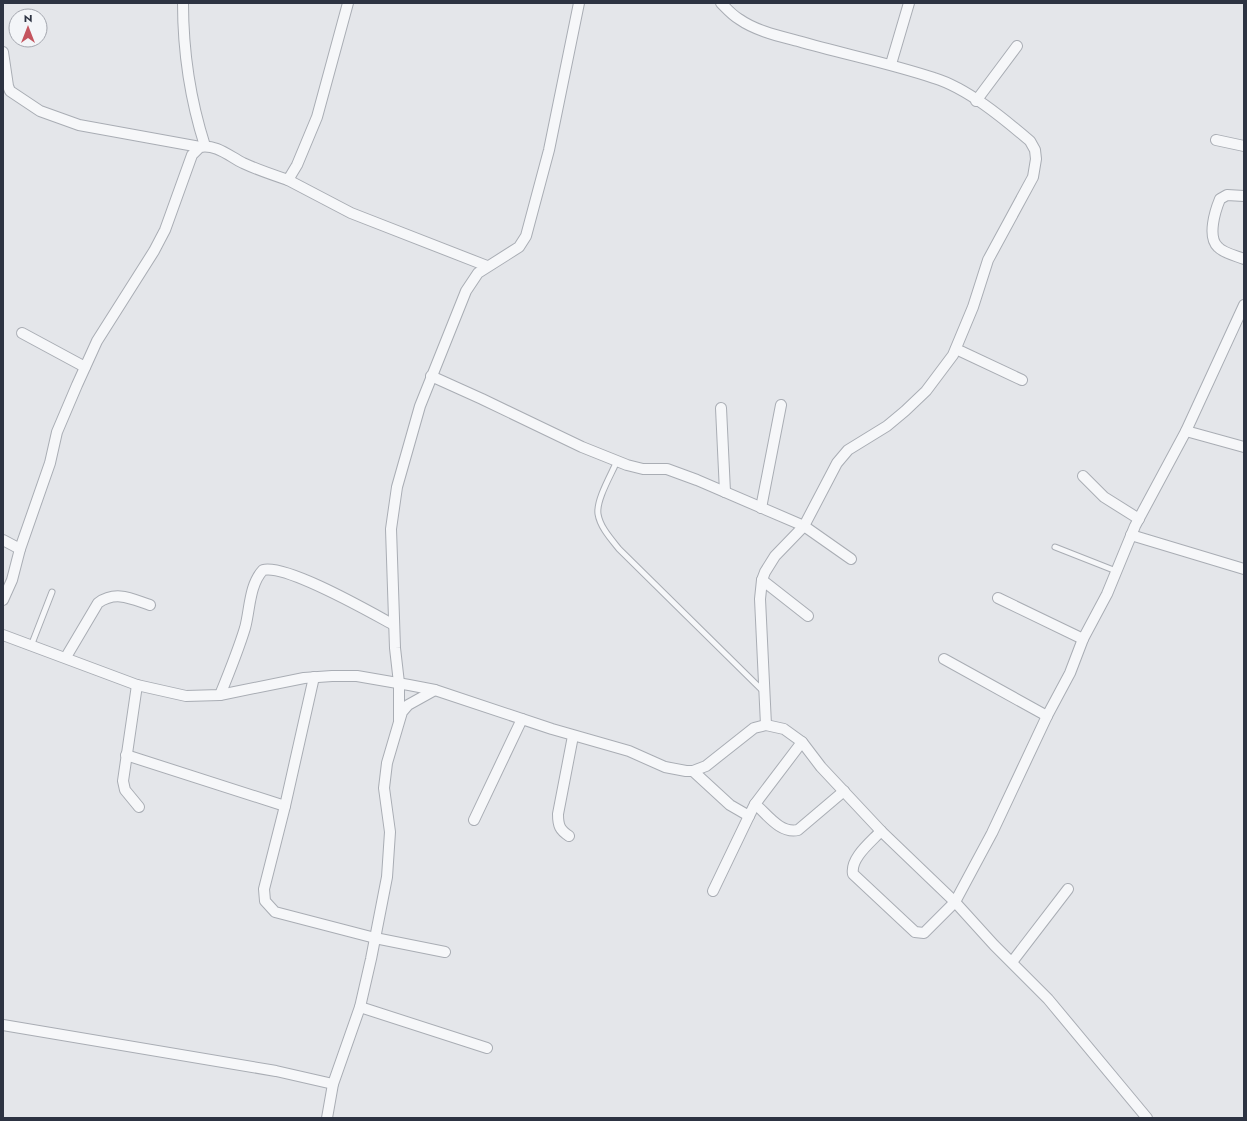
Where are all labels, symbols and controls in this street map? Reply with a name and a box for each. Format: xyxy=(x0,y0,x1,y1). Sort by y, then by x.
north arrow xyxy=(8,8,48,48)
text: N xyxy=(24,10,32,26)

